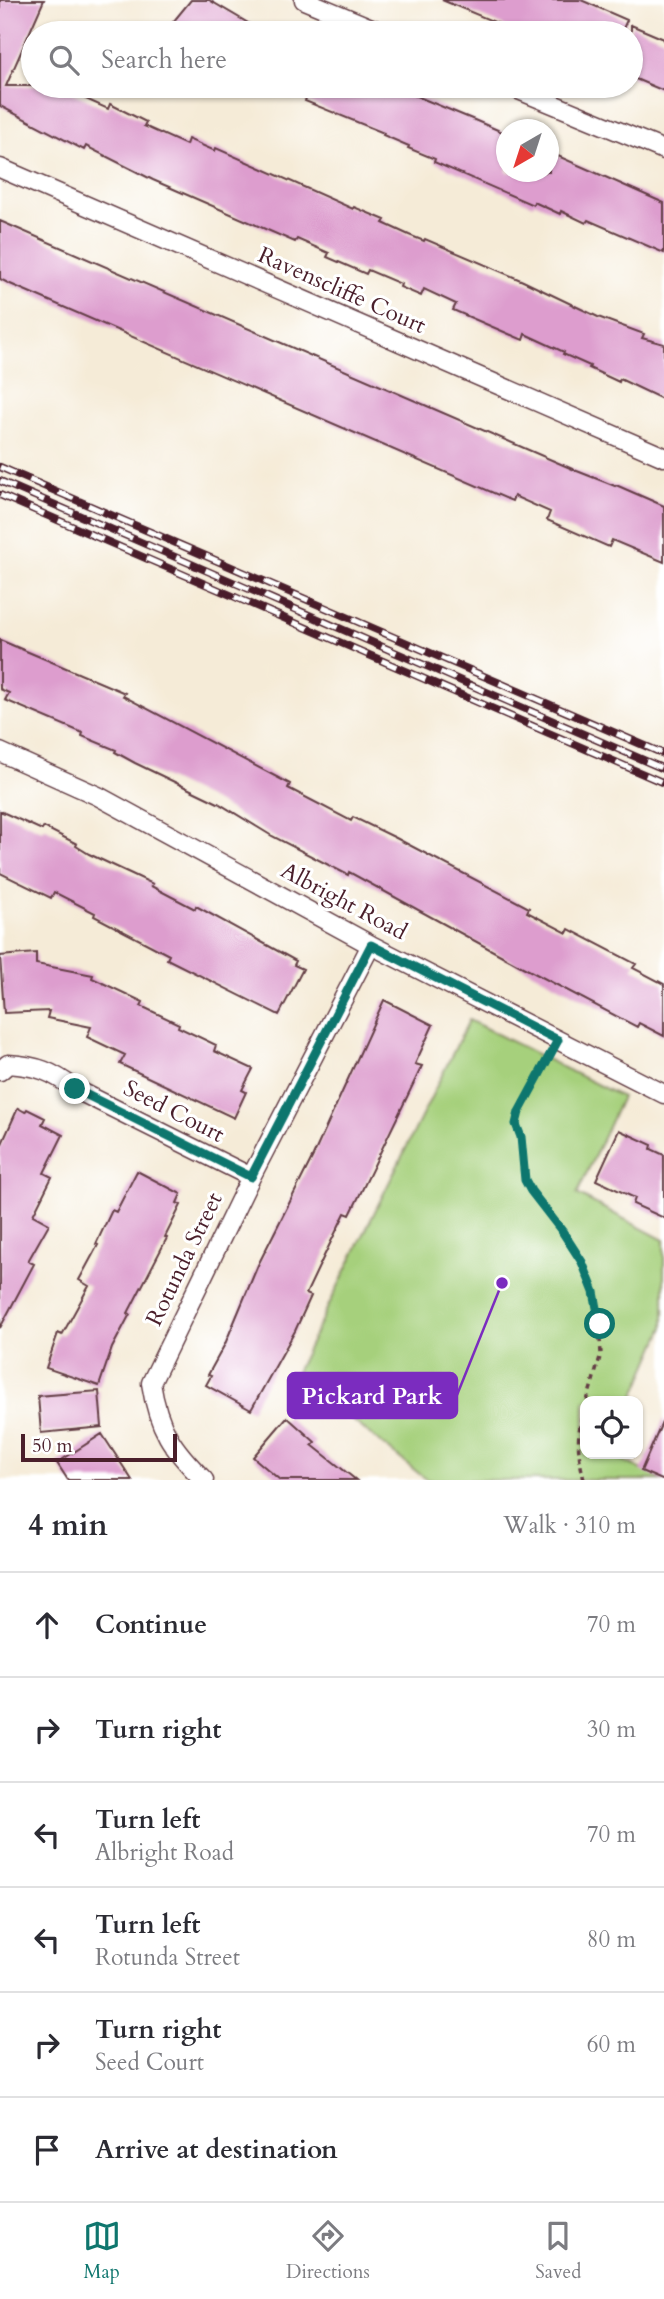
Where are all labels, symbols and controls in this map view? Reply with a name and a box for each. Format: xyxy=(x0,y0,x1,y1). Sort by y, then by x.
search box xyxy=(21,21,643,98)
icon: search xyxy=(45,41,83,79)
text: Search here xyxy=(101,42,227,77)
north arrow xyxy=(496,119,559,182)
street label: Ravenscliffe Court xyxy=(253,239,431,341)
street label: Albright Road xyxy=(275,855,413,948)
street label: Seed Court xyxy=(118,1072,230,1150)
route end xyxy=(59,1073,90,1104)
street label: Rotunda Street xyxy=(138,1187,230,1331)
route start xyxy=(584,1308,615,1339)
callout: Pickard Park xyxy=(288,1373,457,1418)
text: Pickard Park xyxy=(302,1380,443,1413)
map controls xyxy=(580,1396,643,1459)
button: locate xyxy=(580,1396,643,1459)
scale bar xyxy=(21,1431,177,1463)
text: 50 m xyxy=(32,1433,73,1459)
text: 4 min xyxy=(28,1505,108,1546)
text: Walk · 310 m xyxy=(503,1510,636,1541)
icon: ahead xyxy=(28,1606,66,1644)
text: Continue xyxy=(95,1607,207,1642)
text: 70 m xyxy=(587,1609,636,1640)
icon: right xyxy=(28,1711,66,1749)
text: Turn right xyxy=(95,1712,222,1747)
text: 30 m xyxy=(587,1714,636,1745)
text: Turn left xyxy=(95,1802,200,1837)
icon: left xyxy=(28,1816,66,1854)
text: 70 m xyxy=(587,1819,636,1850)
text: Albright Road xyxy=(95,1837,234,1868)
text: Turn left xyxy=(95,1907,200,1942)
icon: left xyxy=(28,1921,66,1959)
text: 80 m xyxy=(587,1924,636,1955)
text: Rotunda Street xyxy=(95,1942,240,1973)
text: Turn right xyxy=(95,2012,222,2047)
icon: right xyxy=(28,2026,66,2064)
text: 60 m xyxy=(587,2029,636,2060)
text: Seed Court xyxy=(95,2047,204,2078)
icon: arrive xyxy=(28,2131,66,2169)
text: Arrive at destination xyxy=(95,2132,338,2167)
tab: Map xyxy=(83,2217,121,2285)
tab: Directions xyxy=(286,2217,370,2285)
tab: Saved xyxy=(535,2217,581,2285)

